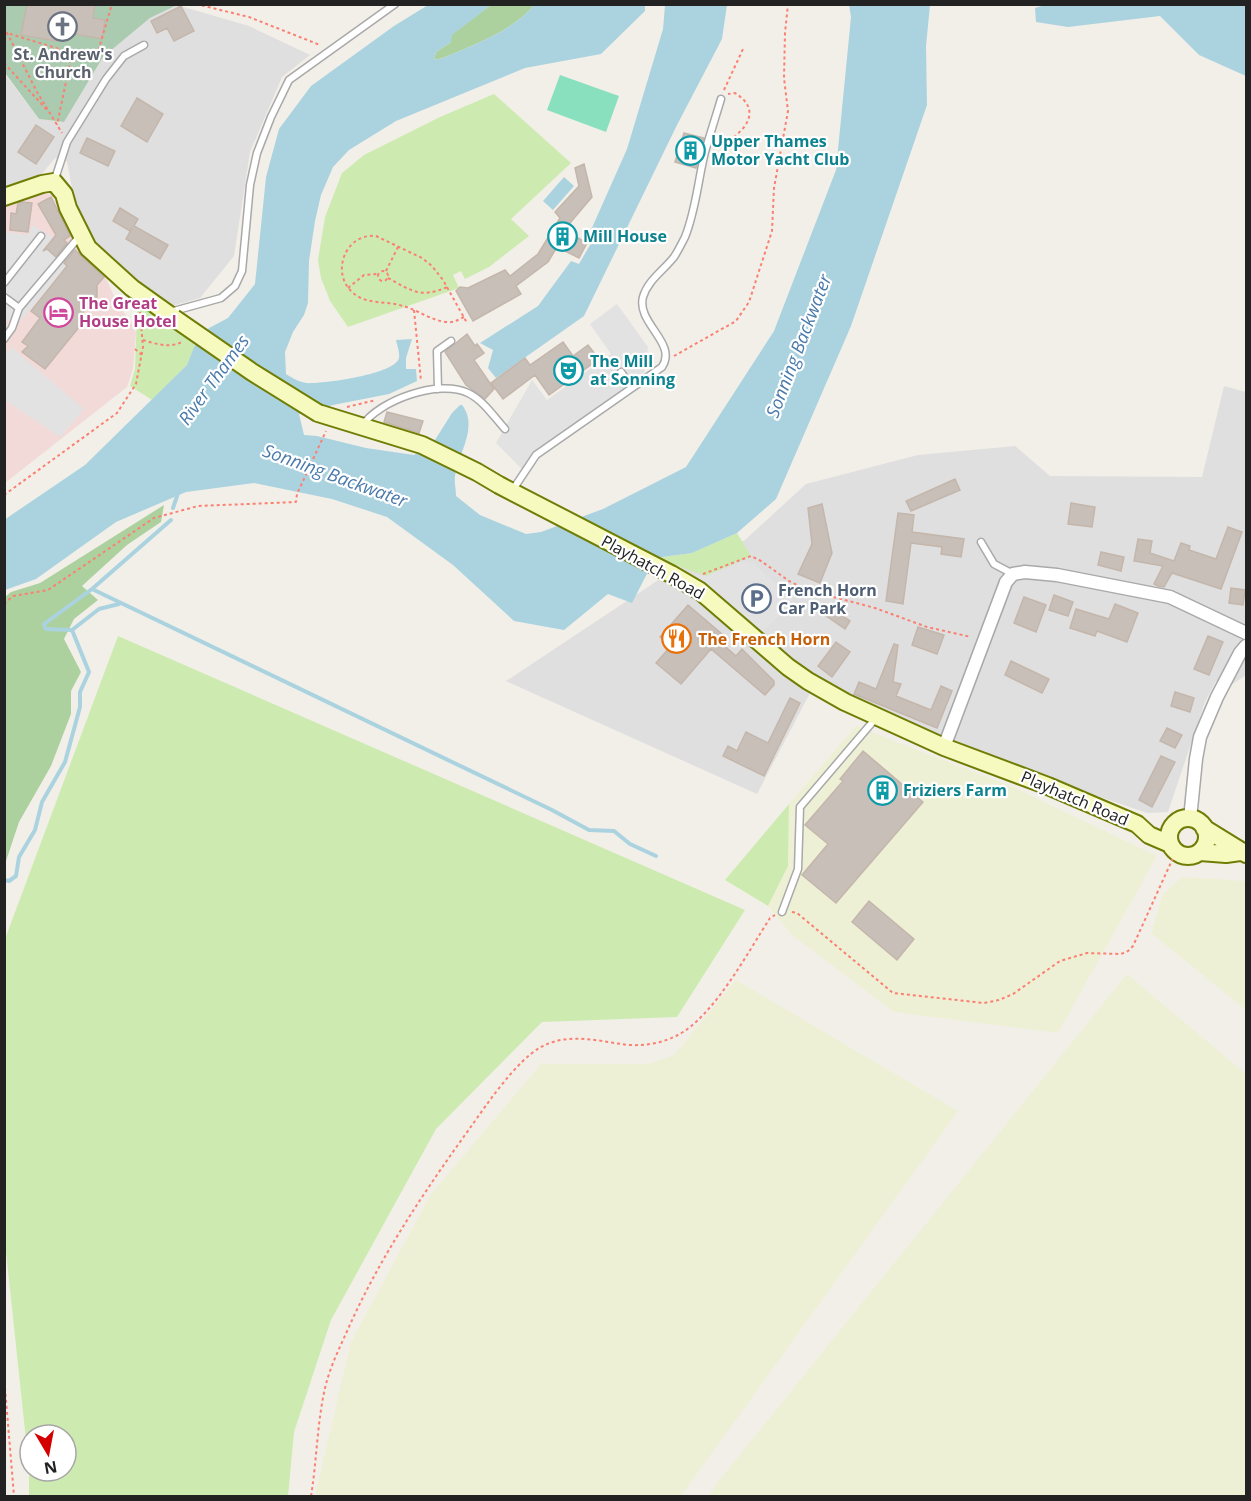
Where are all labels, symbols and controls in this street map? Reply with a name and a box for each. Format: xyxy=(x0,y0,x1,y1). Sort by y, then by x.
church icon: St. Andrew's Church xyxy=(47,10,79,42)
place label: St. Andrew's Church xyxy=(14,43,112,83)
place label: Upper Thames Motor Yacht Club xyxy=(711,130,849,170)
building icon: Upper Thames Motor Yacht Club xyxy=(674,134,706,166)
building icon: Mill House xyxy=(546,220,578,252)
place label: Mill House xyxy=(583,225,667,247)
water label: Sonning Backwater xyxy=(760,270,837,421)
place label: The Great House Hotel xyxy=(79,292,177,332)
hotel icon: The Great House Hotel xyxy=(42,296,74,328)
water label: River Thames xyxy=(172,329,254,429)
place label: The Mill at Sonning xyxy=(590,350,675,390)
theatre icon: The Mill at Sonning xyxy=(553,354,585,386)
water label: Sonning Backwater xyxy=(260,438,412,513)
street label: Playhatch Road xyxy=(597,530,709,604)
place label: French Horn Car Park xyxy=(778,579,877,619)
parking icon: French Horn Car Park xyxy=(741,583,773,615)
restaurant icon: The French Horn xyxy=(661,623,693,655)
place label: The French Horn xyxy=(698,628,830,650)
street label: Playhatch Road xyxy=(1018,765,1132,831)
building icon: Friziers Farm xyxy=(866,774,898,806)
place label: Friziers Farm xyxy=(903,779,1007,801)
north arrow xyxy=(18,1423,78,1483)
text: N xyxy=(42,1456,59,1480)

